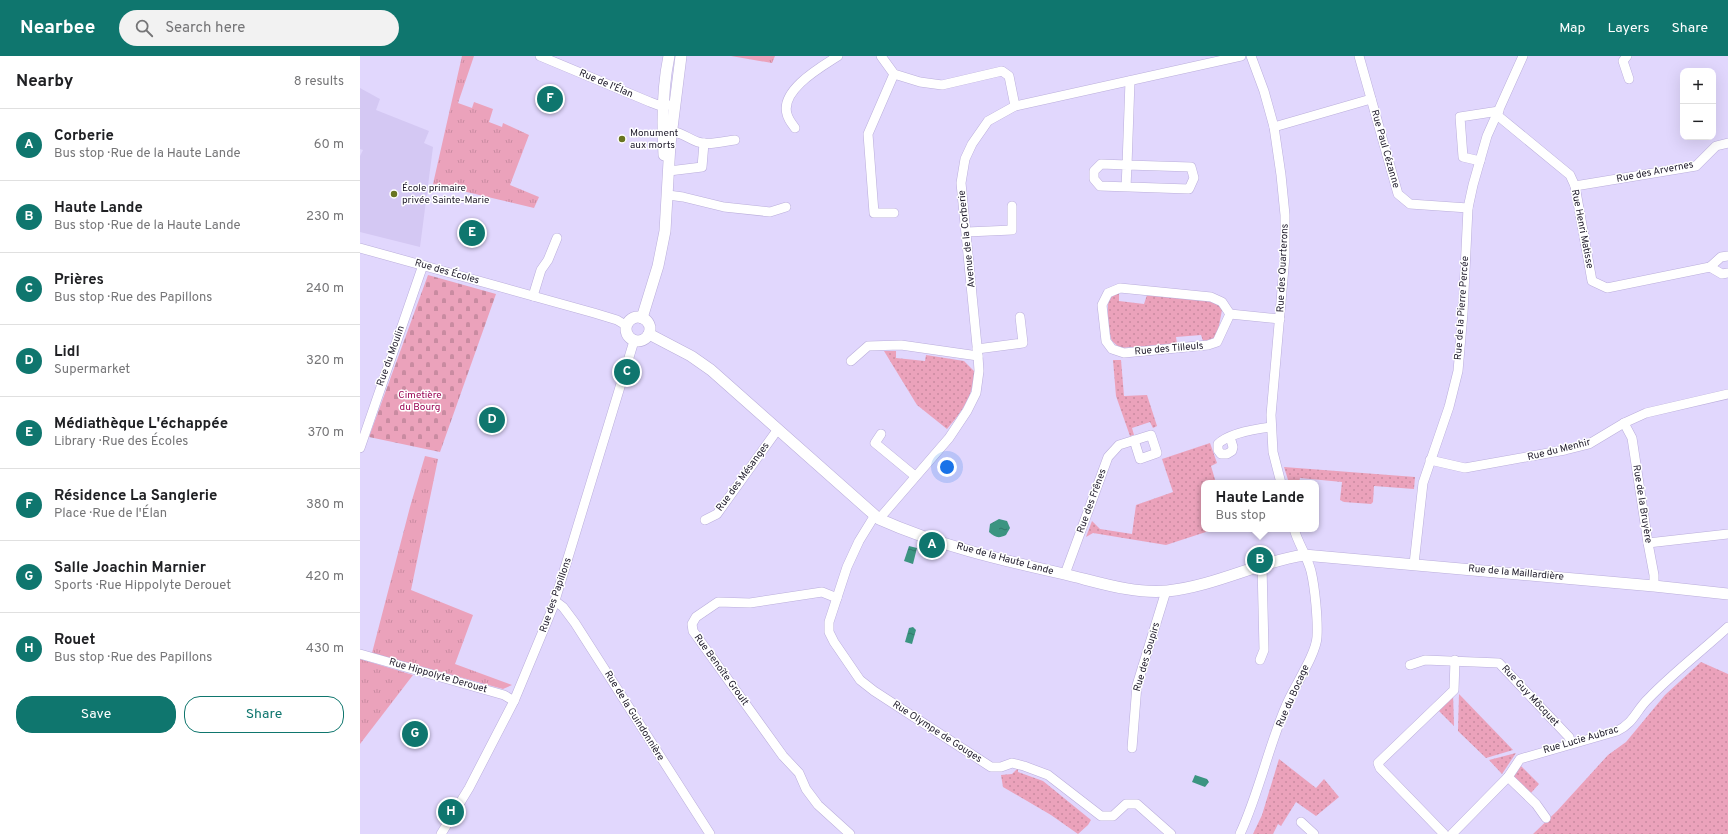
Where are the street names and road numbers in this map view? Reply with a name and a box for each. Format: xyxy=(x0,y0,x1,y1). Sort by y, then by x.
street label: Rue de l'Élan xyxy=(577,67,635,101)
street label: Rue Paul Cézanne xyxy=(1368,108,1402,190)
street label: Rue des Arvernes xyxy=(1615,158,1695,186)
street label: Rue Henri Matisse xyxy=(1568,188,1596,270)
street label: Avenue de la Corberie xyxy=(955,189,979,289)
street label: Rue des Quarterons xyxy=(1274,223,1292,313)
street label: Rue de la Pierre Percée xyxy=(1452,256,1472,360)
street label: Rue des Écoles xyxy=(413,257,481,288)
street label: Rue du Moulin xyxy=(374,324,408,388)
street label: Rue des Tilleuls xyxy=(1134,339,1204,358)
street label: Rue du Menhir xyxy=(1526,436,1592,464)
street label: Rue des Mésanges xyxy=(713,440,773,514)
street label: Rue de la Bruyère xyxy=(1629,464,1655,544)
street label: Rue des Frênes xyxy=(1074,467,1110,535)
street label: Rue de la Haute Lande xyxy=(955,540,1055,578)
street label: Rue des Papillons xyxy=(537,555,575,634)
street label: Rue de la Maillardière xyxy=(1468,562,1564,584)
street label: Rue des Soupirs xyxy=(1131,621,1163,693)
street label: Rue Benoîte Groult xyxy=(691,632,751,709)
street label: Rue Hippolyte Derouet xyxy=(387,656,489,696)
street label: Rue du Bocage xyxy=(1273,663,1313,729)
street label: Rue Guy Môcquet xyxy=(1498,663,1562,730)
street label: Rue de la Guindonnière xyxy=(601,669,667,763)
street label: Rue Olympe de Gouges xyxy=(890,698,984,766)
street label: Rue Lucie Aubrac xyxy=(1542,723,1620,757)

